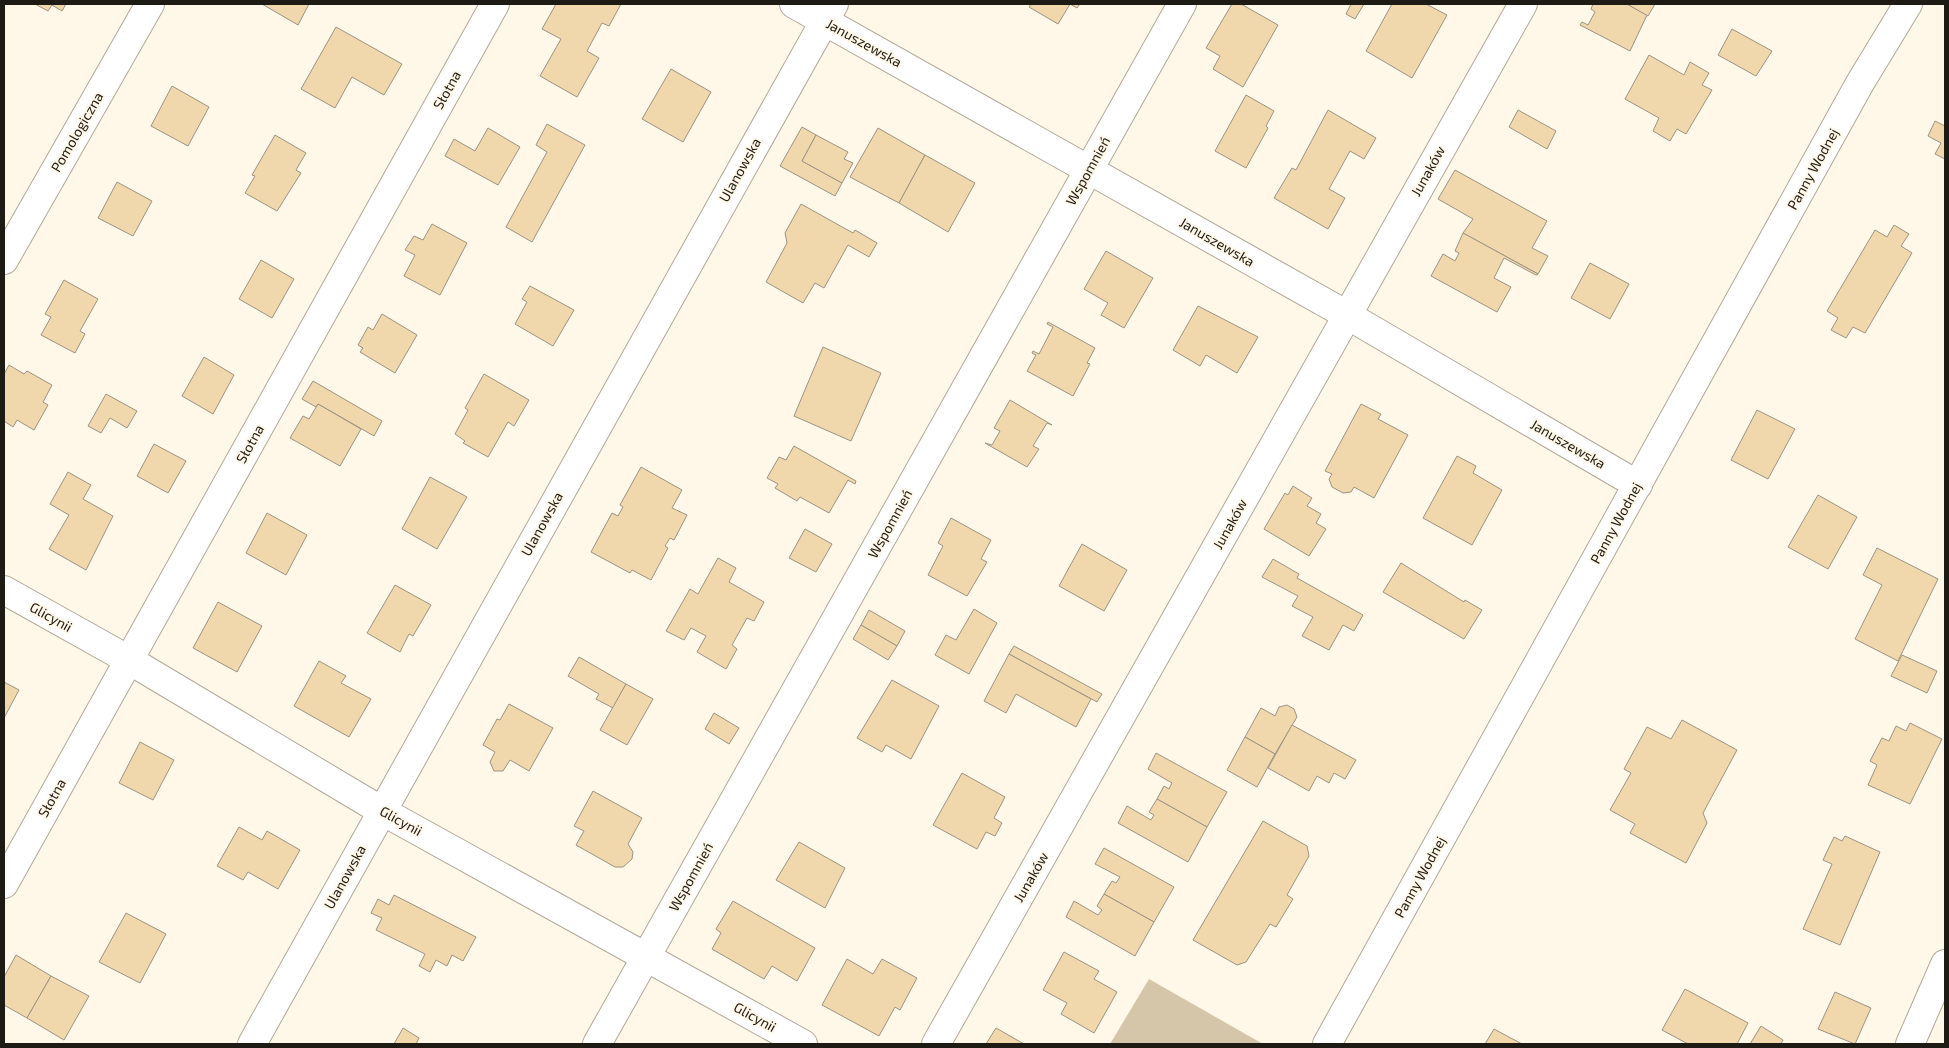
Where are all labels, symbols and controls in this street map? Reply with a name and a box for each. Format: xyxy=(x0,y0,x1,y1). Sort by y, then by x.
street label: Januszewska xyxy=(823,15,905,70)
street label: Słotna xyxy=(429,67,464,112)
street label: Pomologiczna xyxy=(47,89,106,175)
street label: Panny Wodnej xyxy=(1783,125,1842,212)
street label: Wspomnień xyxy=(1062,133,1113,208)
street label: Ulanowska xyxy=(715,135,764,205)
street label: Junaków xyxy=(1407,142,1449,199)
street label: Januszewska xyxy=(1177,213,1258,270)
street label: Januszewska xyxy=(1528,415,1609,472)
street label: Słotna xyxy=(232,421,267,466)
street label: Panny Wodnej xyxy=(1586,479,1645,566)
street label: Wspomnień xyxy=(864,486,915,561)
street label: Ulanowska xyxy=(517,489,566,559)
street label: Junaków xyxy=(1209,495,1251,552)
street label: Glicynii xyxy=(27,598,75,635)
street label: Słotna xyxy=(34,775,69,820)
street label: Glicynii xyxy=(377,802,425,839)
street label: Panny Wodnej xyxy=(1390,833,1449,920)
street label: Wspomnień xyxy=(665,839,716,914)
street label: Ulanowska xyxy=(320,842,369,912)
street label: Junaków xyxy=(1009,848,1052,905)
street label: Glicynii xyxy=(731,998,779,1035)

